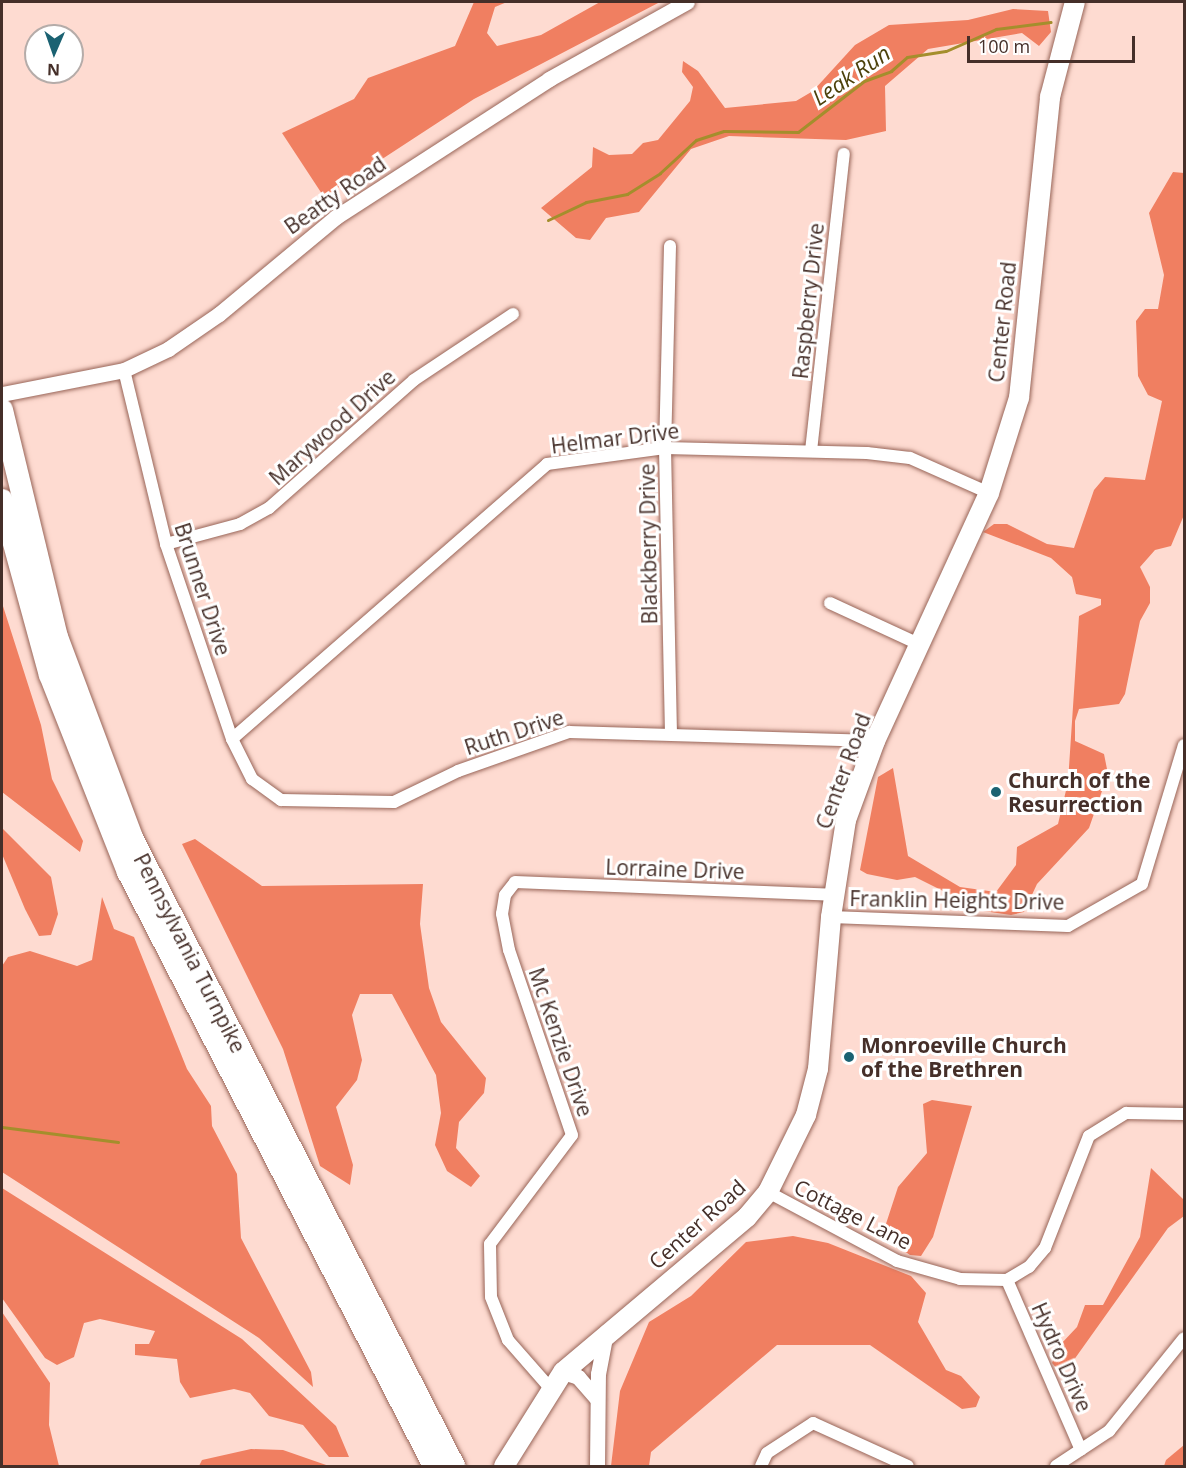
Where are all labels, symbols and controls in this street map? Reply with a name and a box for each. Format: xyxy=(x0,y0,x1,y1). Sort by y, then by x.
north arrow xyxy=(24,24,84,84)
scale bar xyxy=(970,24,1138,62)
text: 100 m xyxy=(978,34,1030,58)
water label: Leak Run xyxy=(807,39,895,111)
text: N xyxy=(47,59,60,81)
street label: Beatty Road xyxy=(279,151,391,239)
street label: Raspberry Drive xyxy=(787,222,829,380)
street label: Center Road xyxy=(983,260,1021,384)
street label: Marywood Drive xyxy=(264,364,400,490)
street label: Helmar Drive xyxy=(549,418,681,458)
street label: Blackberry Drive xyxy=(634,463,662,625)
street label: Brunner Drive xyxy=(170,519,236,659)
street label: Ruth Drive xyxy=(461,704,567,760)
street label: Center Road xyxy=(810,710,876,832)
place label: Church of the Resurrection xyxy=(1008,767,1150,817)
marker: Church of the Resurrection xyxy=(989,785,1003,799)
street label: Pennsylvania Turnpike xyxy=(129,849,251,1057)
street label: Lorraine Drive xyxy=(605,854,745,884)
street label: Franklin Heights Drive xyxy=(849,886,1065,914)
street label: Mc Kenzie Drive xyxy=(524,964,598,1120)
place label: Monroeville Church of the Brethren xyxy=(861,1032,1067,1082)
marker: Monroeville Church of the Brethren xyxy=(842,1050,856,1064)
street label: Center Road xyxy=(643,1174,751,1274)
street label: Cottage Lane xyxy=(790,1174,916,1254)
street label: Hydro Drive xyxy=(1027,1298,1097,1416)

